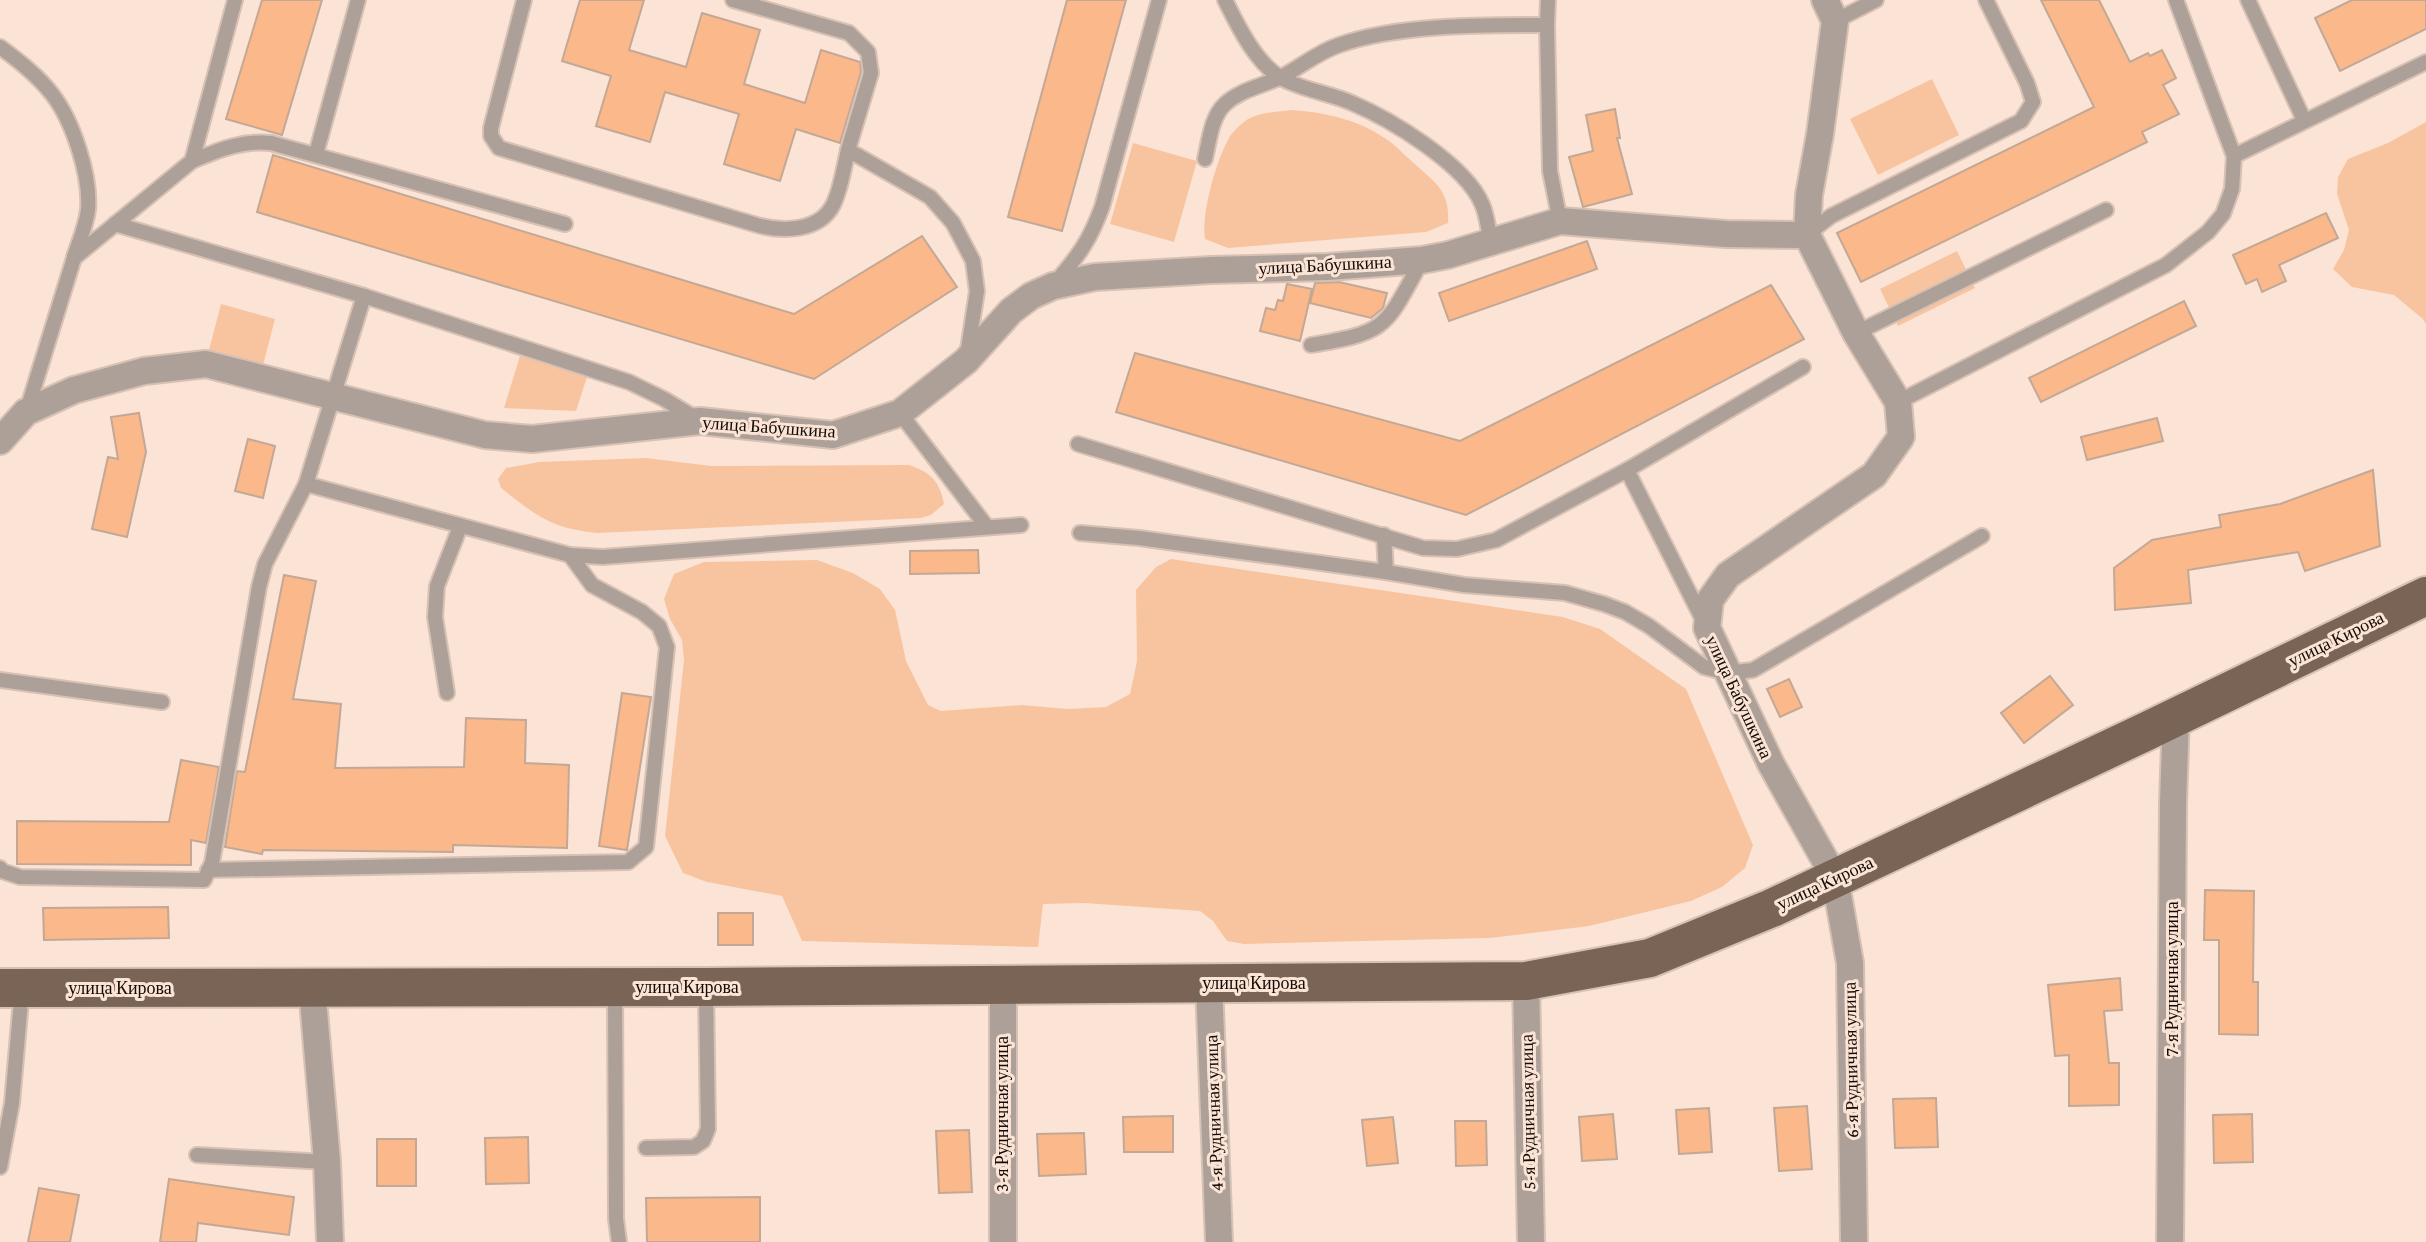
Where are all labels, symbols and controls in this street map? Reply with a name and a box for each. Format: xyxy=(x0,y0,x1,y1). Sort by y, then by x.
street label: улица Бабушкина xyxy=(1258,252,1392,278)
street label: улица Бабушкина xyxy=(702,412,836,442)
street label: улица Кирова xyxy=(2285,607,2387,671)
street label: улица Бабушкина xyxy=(1702,632,1776,762)
street label: улица Кирова xyxy=(1774,852,1876,914)
street label: 7-я Рудничная улица xyxy=(2162,901,2182,1057)
street label: улица Кирова xyxy=(1202,973,1306,993)
street label: улица Кирова xyxy=(635,977,739,997)
street label: улица Кирова xyxy=(68,978,172,998)
street label: 6-я Рудничная улица xyxy=(1840,982,1862,1138)
street label: 4-я Рудничная улица xyxy=(1201,1034,1227,1192)
street label: 5-я Рудничная улица xyxy=(1517,1034,1539,1190)
street label: 3-я Рудничная улица xyxy=(992,1036,1012,1192)

